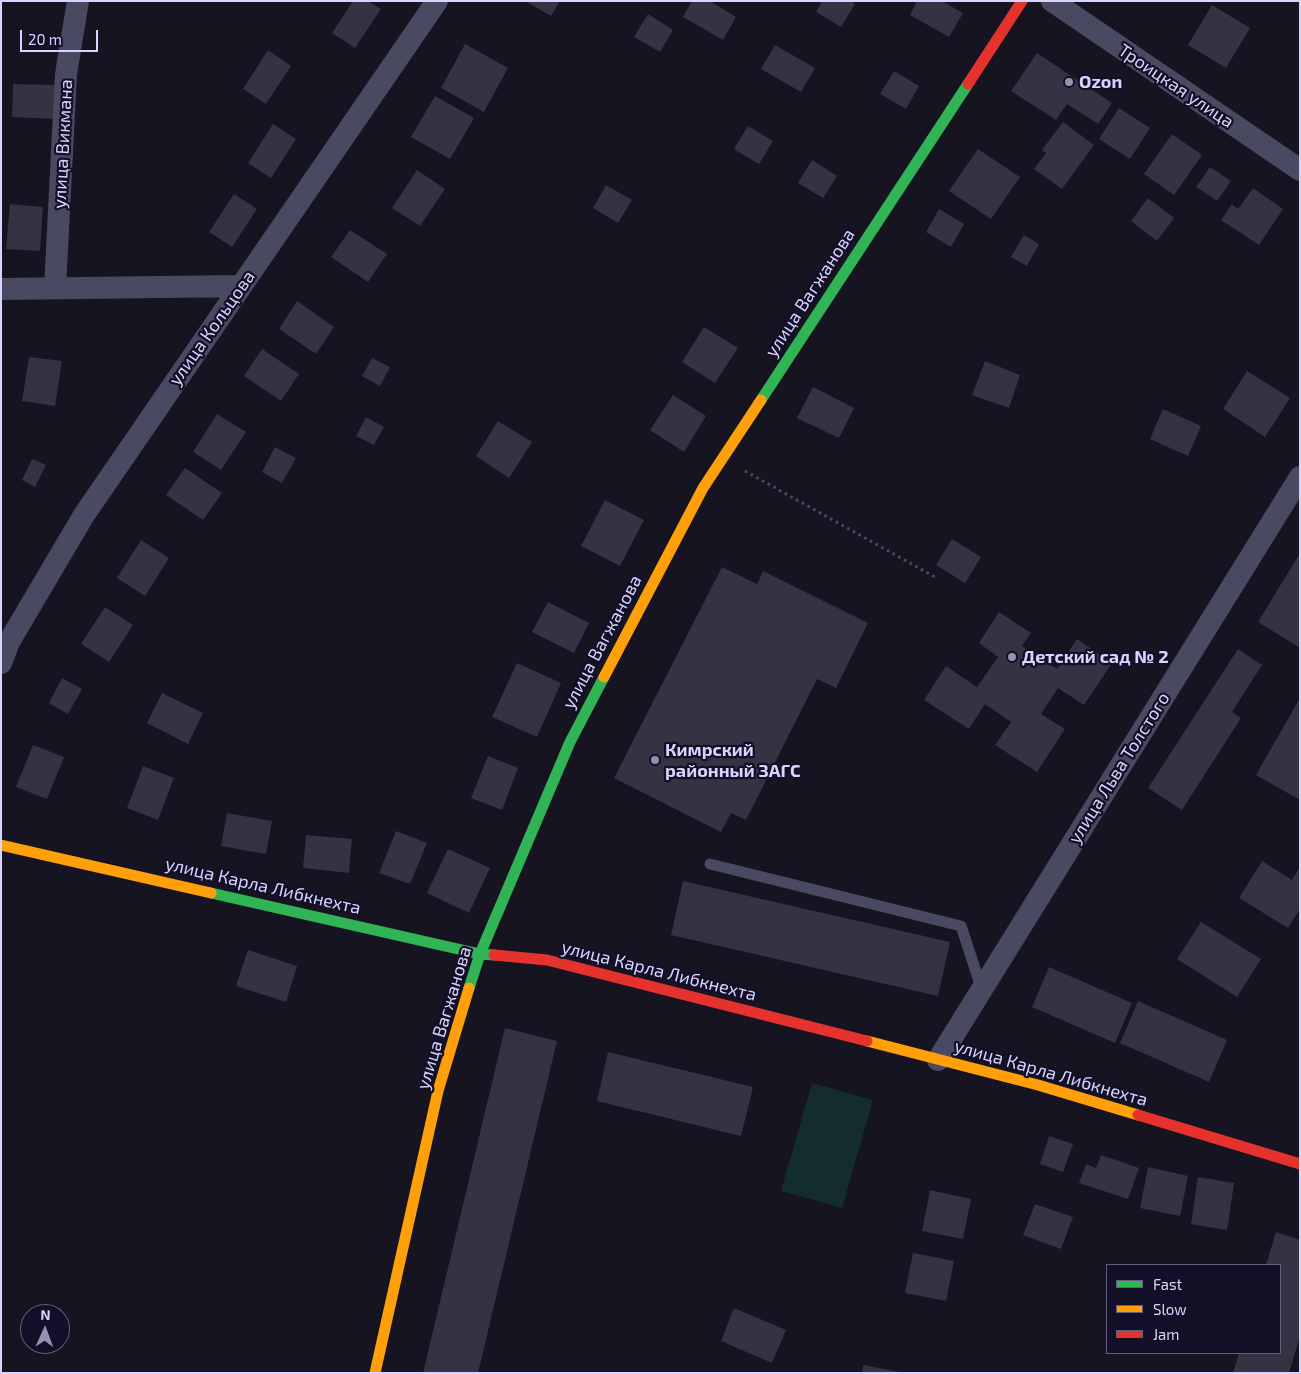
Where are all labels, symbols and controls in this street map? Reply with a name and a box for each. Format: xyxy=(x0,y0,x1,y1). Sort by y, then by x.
scale bar xyxy=(22,20,100,52)
text: 20 m xyxy=(28,30,62,48)
street label: Троицкая улица xyxy=(1114,39,1238,133)
place label: Ozon xyxy=(1079,71,1122,93)
marker: Ozon xyxy=(1063,76,1075,88)
street label: улица Викмана xyxy=(49,79,77,209)
street label: улица Вагжанова xyxy=(761,225,859,361)
street label: улица Кольцова xyxy=(164,266,260,390)
street label: улица Вагжанова xyxy=(558,571,646,713)
place label: Детский сад № 2 xyxy=(1022,646,1169,668)
marker: Детский сад № 2 xyxy=(1006,651,1018,663)
street label: улица Льва Толстого xyxy=(1064,688,1174,848)
place label: Кимрский районный ЗАГС xyxy=(665,739,801,782)
marker: Кимрский районный ЗАГС xyxy=(649,754,661,766)
street label: улица Карла Либкнехта xyxy=(163,853,363,919)
street label: улица Карла Либкнехта xyxy=(559,936,759,1006)
street label: улица Вагжанова xyxy=(412,944,476,1092)
street label: улица Карла Либкнехта xyxy=(952,1035,1150,1111)
legend xyxy=(1106,1264,1281,1354)
text: Fast xyxy=(1153,1275,1182,1293)
text: Slow xyxy=(1153,1300,1187,1318)
north arrow xyxy=(20,1304,70,1354)
text: N xyxy=(40,1306,51,1323)
text: Jam xyxy=(1153,1325,1179,1343)

